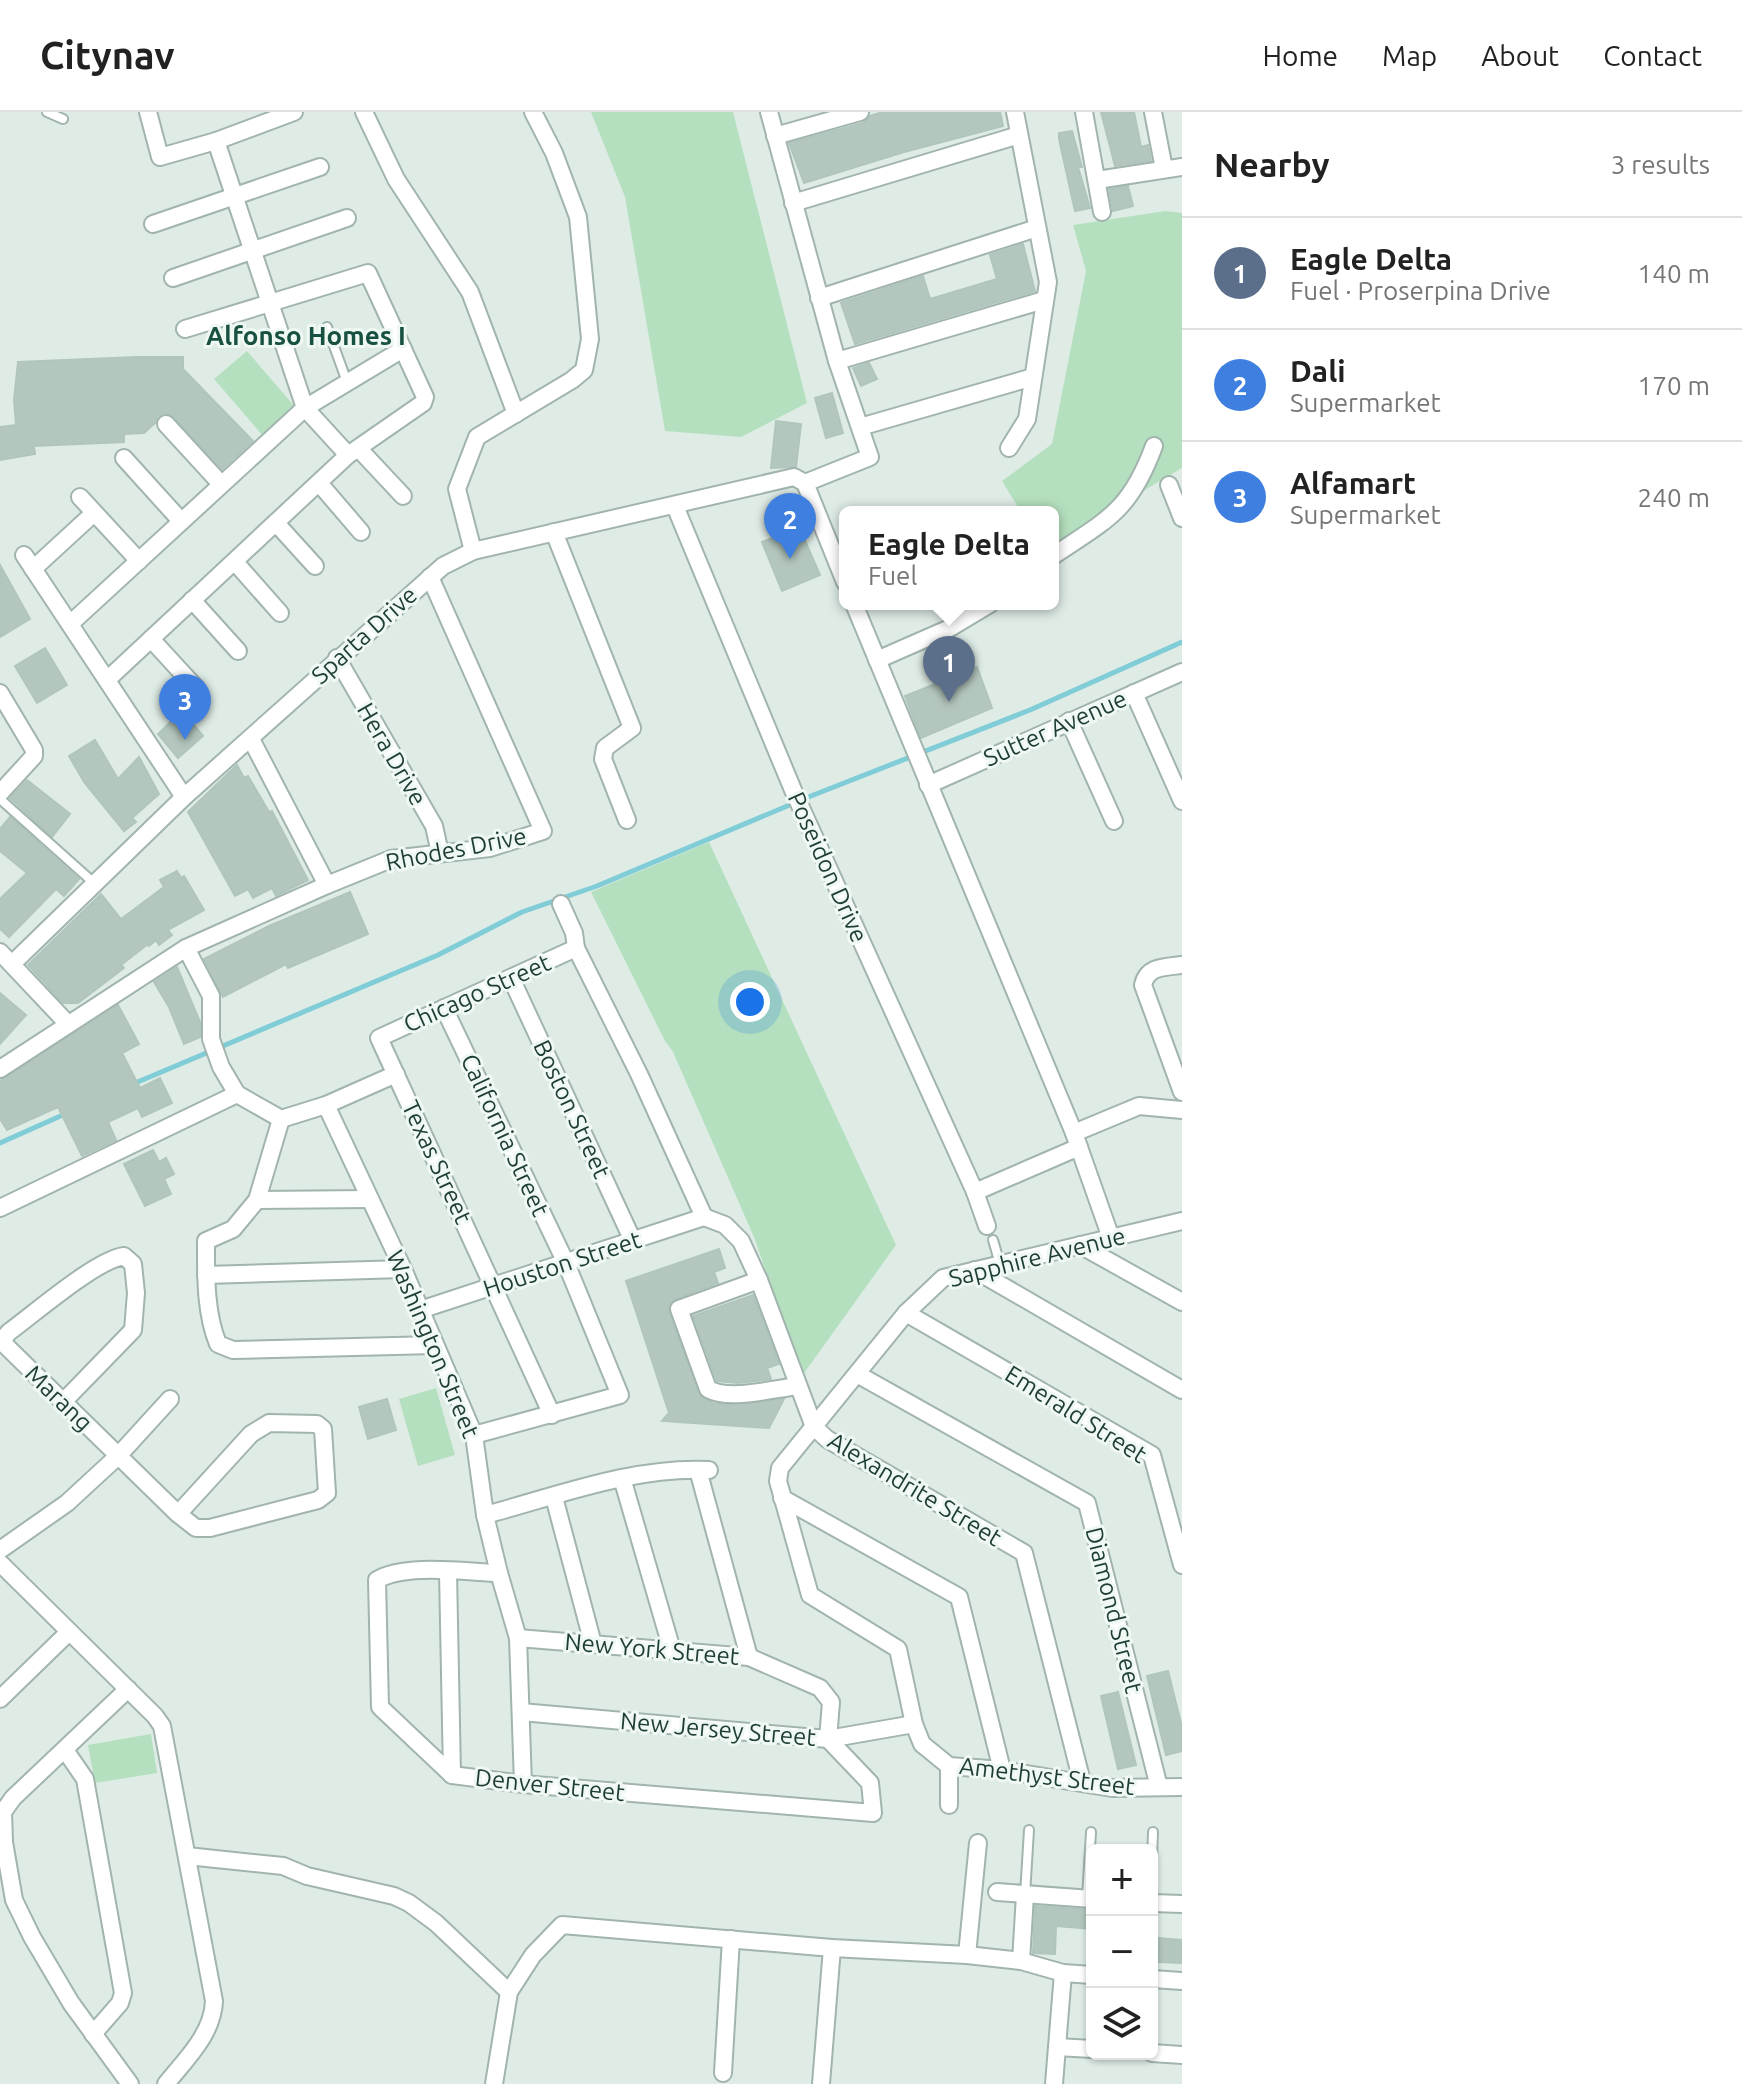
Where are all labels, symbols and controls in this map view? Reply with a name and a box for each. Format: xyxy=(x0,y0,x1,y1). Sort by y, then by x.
text: Citynav xyxy=(40,34,175,76)
text: Home xyxy=(1263,40,1338,71)
text: Map xyxy=(1382,40,1437,71)
text: About xyxy=(1481,40,1559,71)
text: Contact xyxy=(1603,40,1702,71)
text: Nearby xyxy=(1214,145,1329,183)
text: 3 results xyxy=(1611,150,1710,179)
text: Eagle Delta xyxy=(1290,242,1452,276)
text: 1 xyxy=(1233,259,1247,288)
text: 140 m xyxy=(1638,259,1710,288)
text: Fuel · Proserpina Drive xyxy=(1290,276,1551,305)
district label: Alfonso Homes I xyxy=(206,321,406,350)
text: Dali xyxy=(1290,354,1346,388)
text: 2 xyxy=(1233,371,1247,400)
text: 170 m xyxy=(1638,371,1710,400)
text: Supermarket xyxy=(1290,388,1441,417)
text: Alfamart xyxy=(1290,466,1416,500)
text: 3 xyxy=(1233,483,1247,512)
text: 240 m xyxy=(1638,483,1710,512)
pin: 2 xyxy=(764,493,816,559)
text: Supermarket xyxy=(1290,500,1441,529)
popup xyxy=(839,506,1059,610)
text: Eagle Delta xyxy=(868,527,1030,561)
text: Fuel xyxy=(868,561,917,590)
street label: Sparta Drive xyxy=(306,581,422,689)
pin: 1 xyxy=(923,636,975,702)
pin: 3 xyxy=(159,674,211,740)
street label: Sutter Avenue xyxy=(979,684,1131,772)
street label: Hera Drive xyxy=(352,698,432,810)
street label: Poseidon Drive xyxy=(783,788,873,946)
street label: Rhodes Drive xyxy=(383,822,529,876)
street label: Chicago Street xyxy=(399,948,555,1037)
your location xyxy=(730,982,770,1022)
street label: Boston Street xyxy=(528,1036,616,1183)
street label: California Street xyxy=(456,1050,555,1221)
street label: Texas Street xyxy=(397,1096,478,1228)
street label: Sapphire Avenue xyxy=(946,1222,1128,1292)
street label: Houston Street xyxy=(480,1226,645,1302)
street label: Washington Street xyxy=(381,1246,485,1442)
street label: Marang xyxy=(20,1360,98,1436)
street label: Emerald Street xyxy=(1000,1360,1152,1469)
street label: Alexandrite Street xyxy=(823,1427,1007,1552)
street label: Diamond Street xyxy=(1080,1524,1148,1696)
street label: New York Street xyxy=(564,1628,741,1670)
street label: New Jersey Street xyxy=(619,1707,818,1751)
street label: Amethyst Street xyxy=(958,1752,1137,1800)
street label: Denver Street xyxy=(474,1764,627,1806)
map controls xyxy=(1086,1844,1158,2060)
button: + xyxy=(1086,1844,1158,1916)
button: − xyxy=(1086,1916,1158,1988)
button: layers xyxy=(1086,1988,1158,2060)

